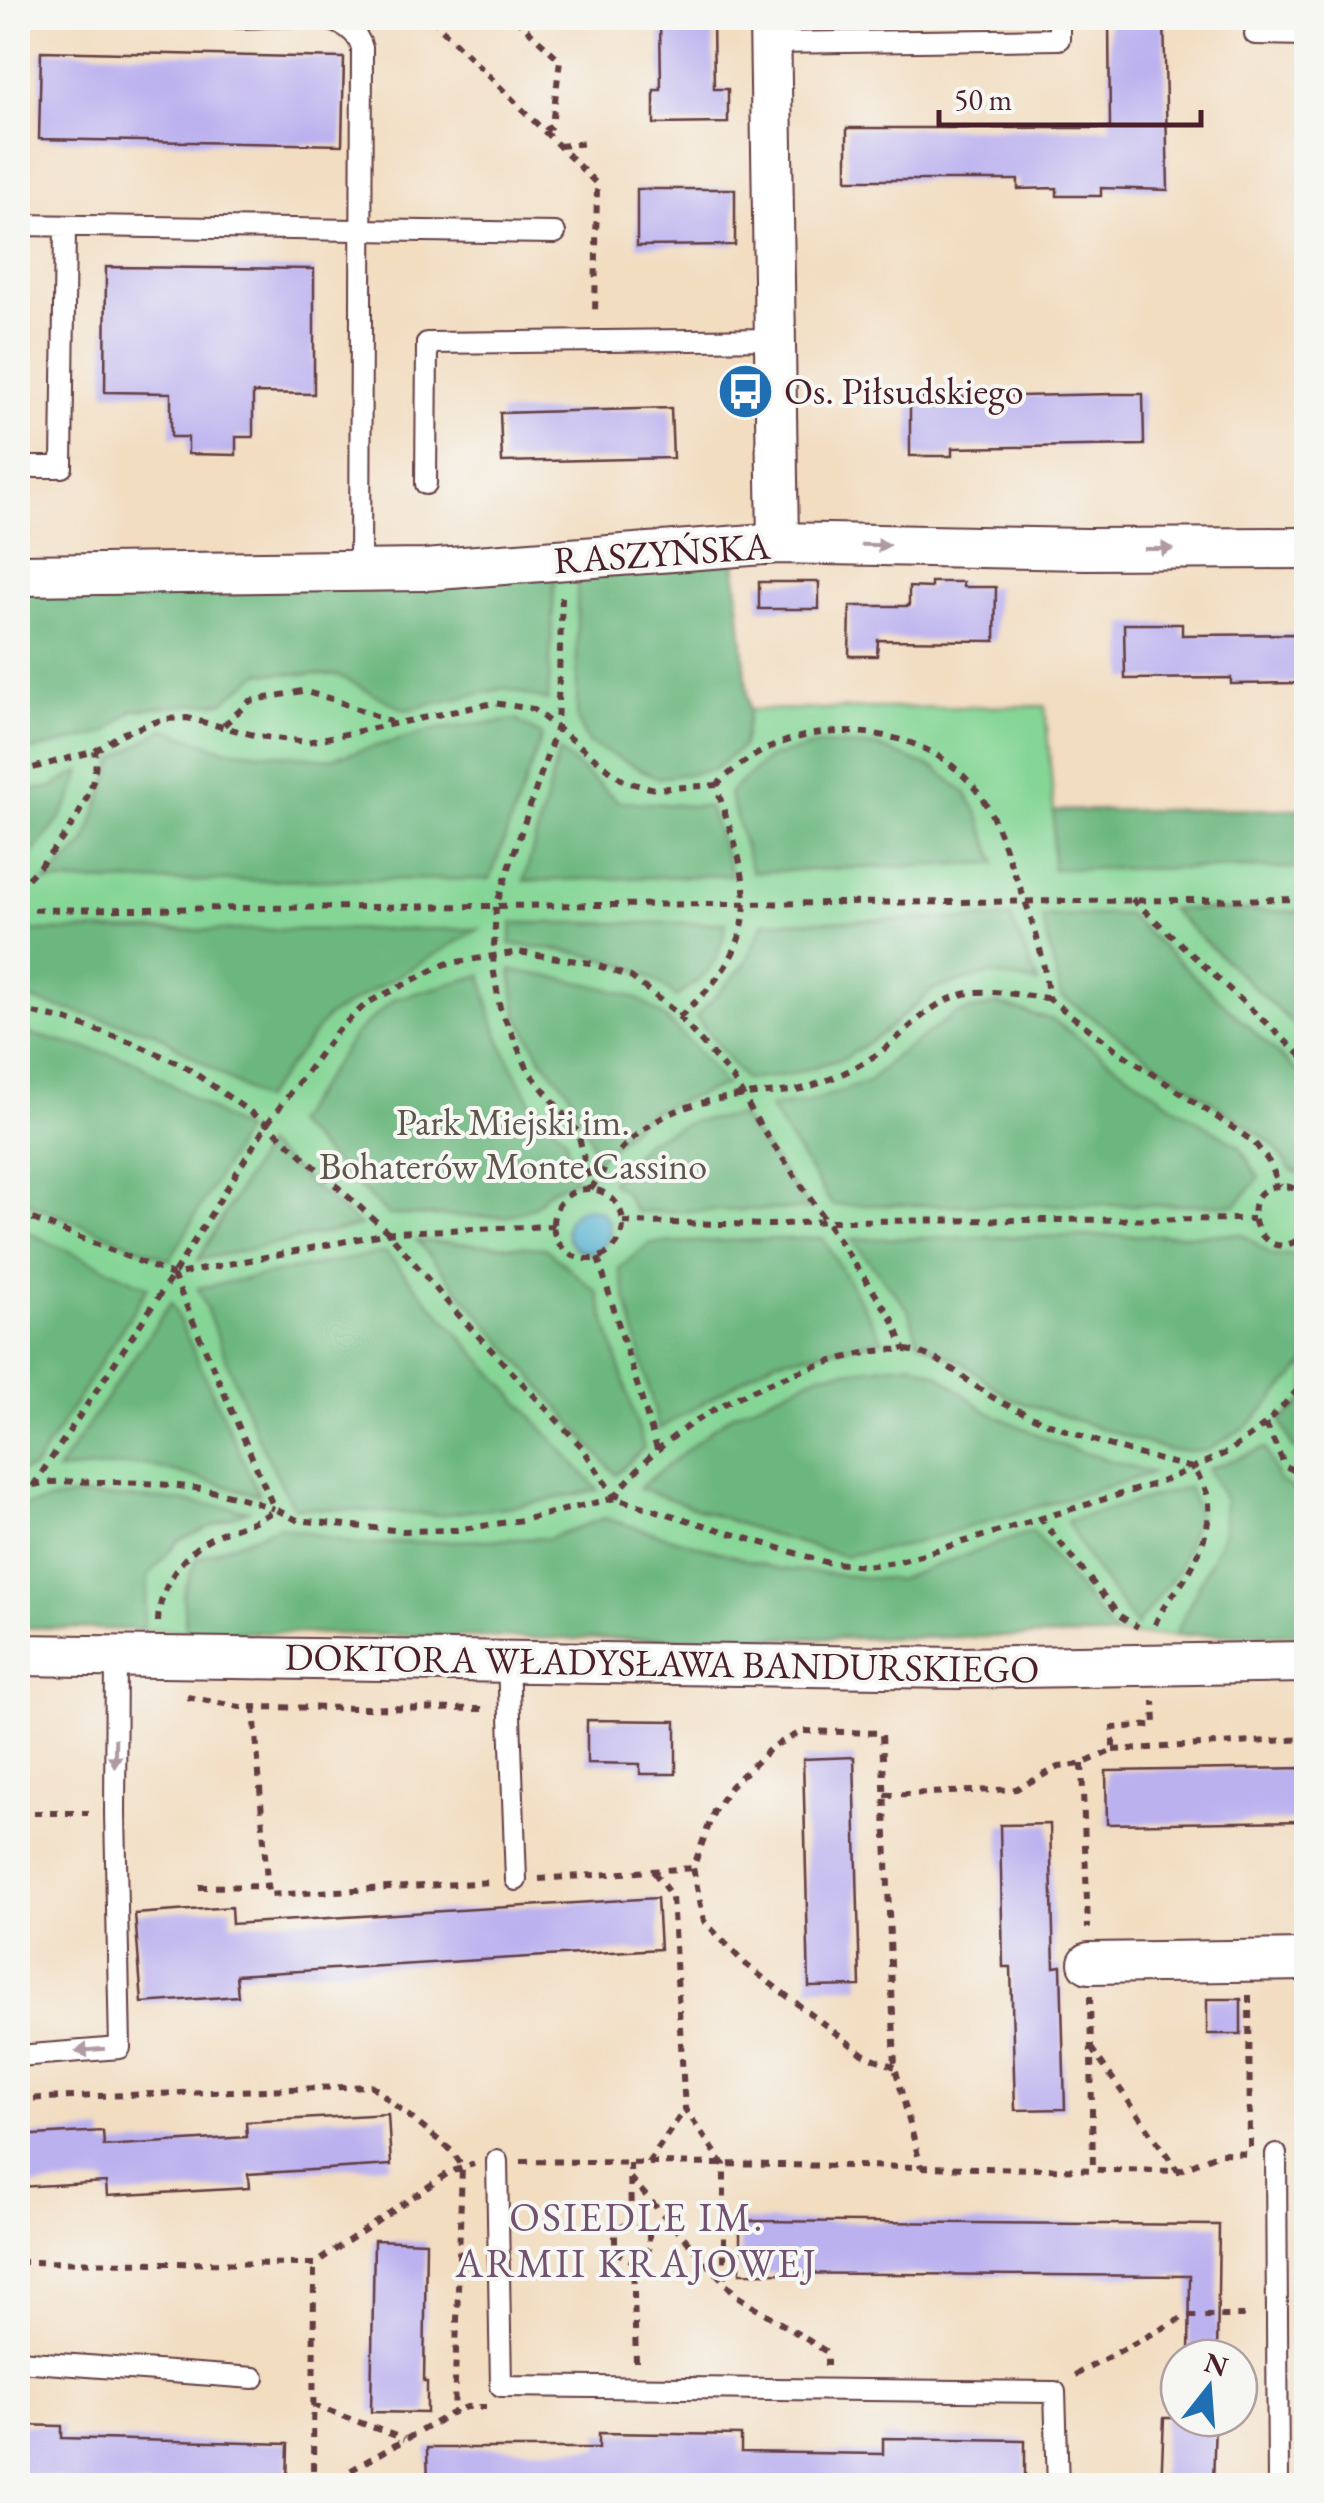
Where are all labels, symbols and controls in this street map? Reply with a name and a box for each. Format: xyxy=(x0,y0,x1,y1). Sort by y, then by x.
scale bar xyxy=(939,65,1202,127)
text: 50 m xyxy=(954,80,1012,119)
bus stop icon: Os. Piłsudskiego xyxy=(715,361,775,421)
place label: Os. Piłsudskiego xyxy=(784,366,1024,415)
street label: RASZYŃSKA xyxy=(552,520,773,585)
one-way arrow xyxy=(860,537,892,553)
one-way arrow xyxy=(1144,540,1176,556)
park label: Park Miejski im. Bohaterów Monte Cassino xyxy=(319,1097,707,1190)
street label: DOKTORA WŁADYSŁAWA BANDURSKIEGO xyxy=(284,1631,1040,1694)
one-way arrow xyxy=(107,1738,123,1770)
one-way arrow xyxy=(73,2042,105,2058)
district label: OSIEDLE IM. ARMII KRAJOWEJ xyxy=(455,2191,819,2289)
north arrow xyxy=(1159,2338,1259,2438)
text: N xyxy=(1200,2344,1233,2385)

